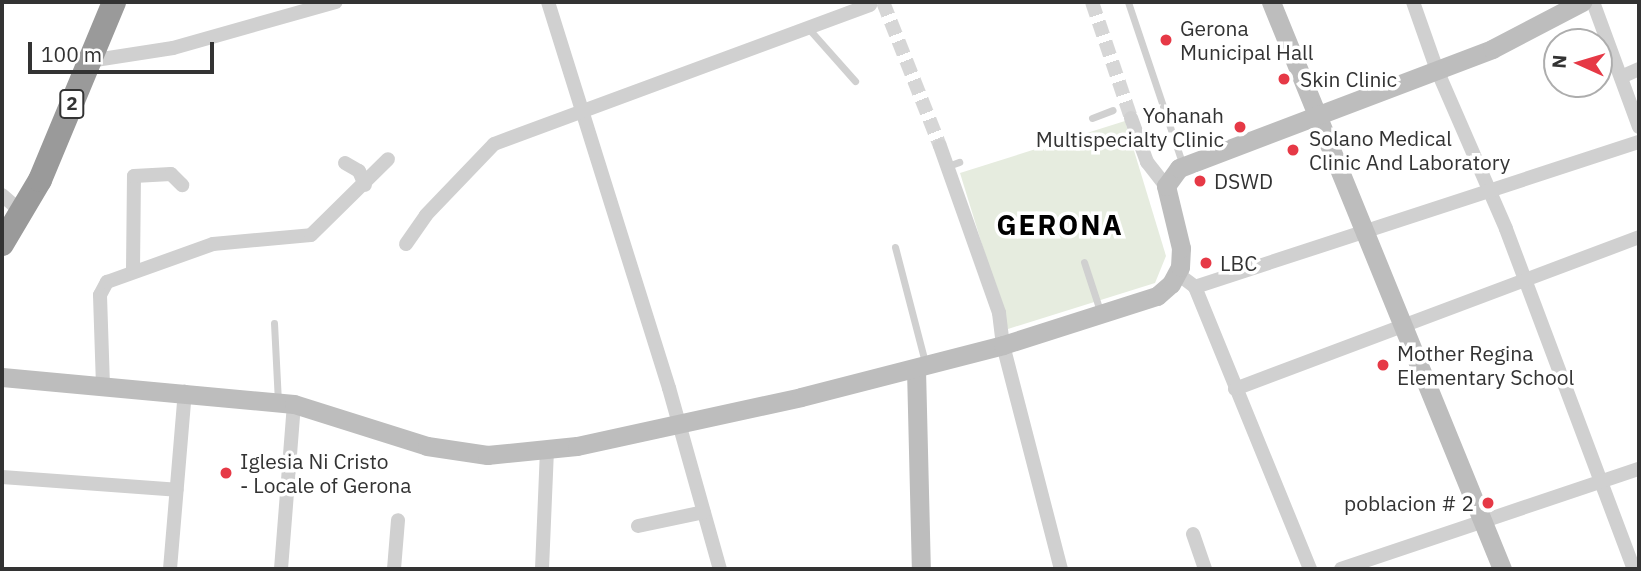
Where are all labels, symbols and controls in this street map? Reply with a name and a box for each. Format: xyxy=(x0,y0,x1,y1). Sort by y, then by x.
place label: Gerona Municipal Hall xyxy=(1180,15,1313,65)
scale bar xyxy=(32,28,217,72)
north arrow xyxy=(1543,28,1613,98)
marker: Gerona Municipal Hall xyxy=(1158,32,1174,48)
text: 100 m xyxy=(41,40,102,68)
text: N xyxy=(1547,54,1571,69)
place label: Skin Clinic xyxy=(1300,66,1397,92)
marker: Skin Clinic xyxy=(1274,69,1294,89)
road number: 2 xyxy=(58,88,86,120)
place label: Yohanah Multispecialty Clinic xyxy=(1036,102,1224,152)
marker: Yohanah Multispecialty Clinic xyxy=(1230,117,1250,137)
place label: Solano Medical Clinic And Laboratory xyxy=(1309,125,1510,175)
marker: Solano Medical Clinic And Laboratory xyxy=(1283,140,1303,160)
place label: DSWD xyxy=(1214,168,1273,194)
marker: DSWD xyxy=(1192,173,1208,189)
district label: GERONA xyxy=(997,208,1123,242)
place label: LBC xyxy=(1220,250,1257,276)
marker: LBC xyxy=(1198,255,1214,271)
place label: Mother Regina Elementary School xyxy=(1397,340,1574,390)
marker: Mother Regina Elementary School xyxy=(1375,357,1391,373)
place label: Iglesia Ni Cristo - Locale of Gerona xyxy=(240,448,411,498)
marker: Iglesia Ni Cristo - Locale of Gerona xyxy=(218,465,234,481)
place label: poblacion # 2 xyxy=(1344,490,1474,516)
marker: poblacion # 2 xyxy=(1480,495,1496,511)

